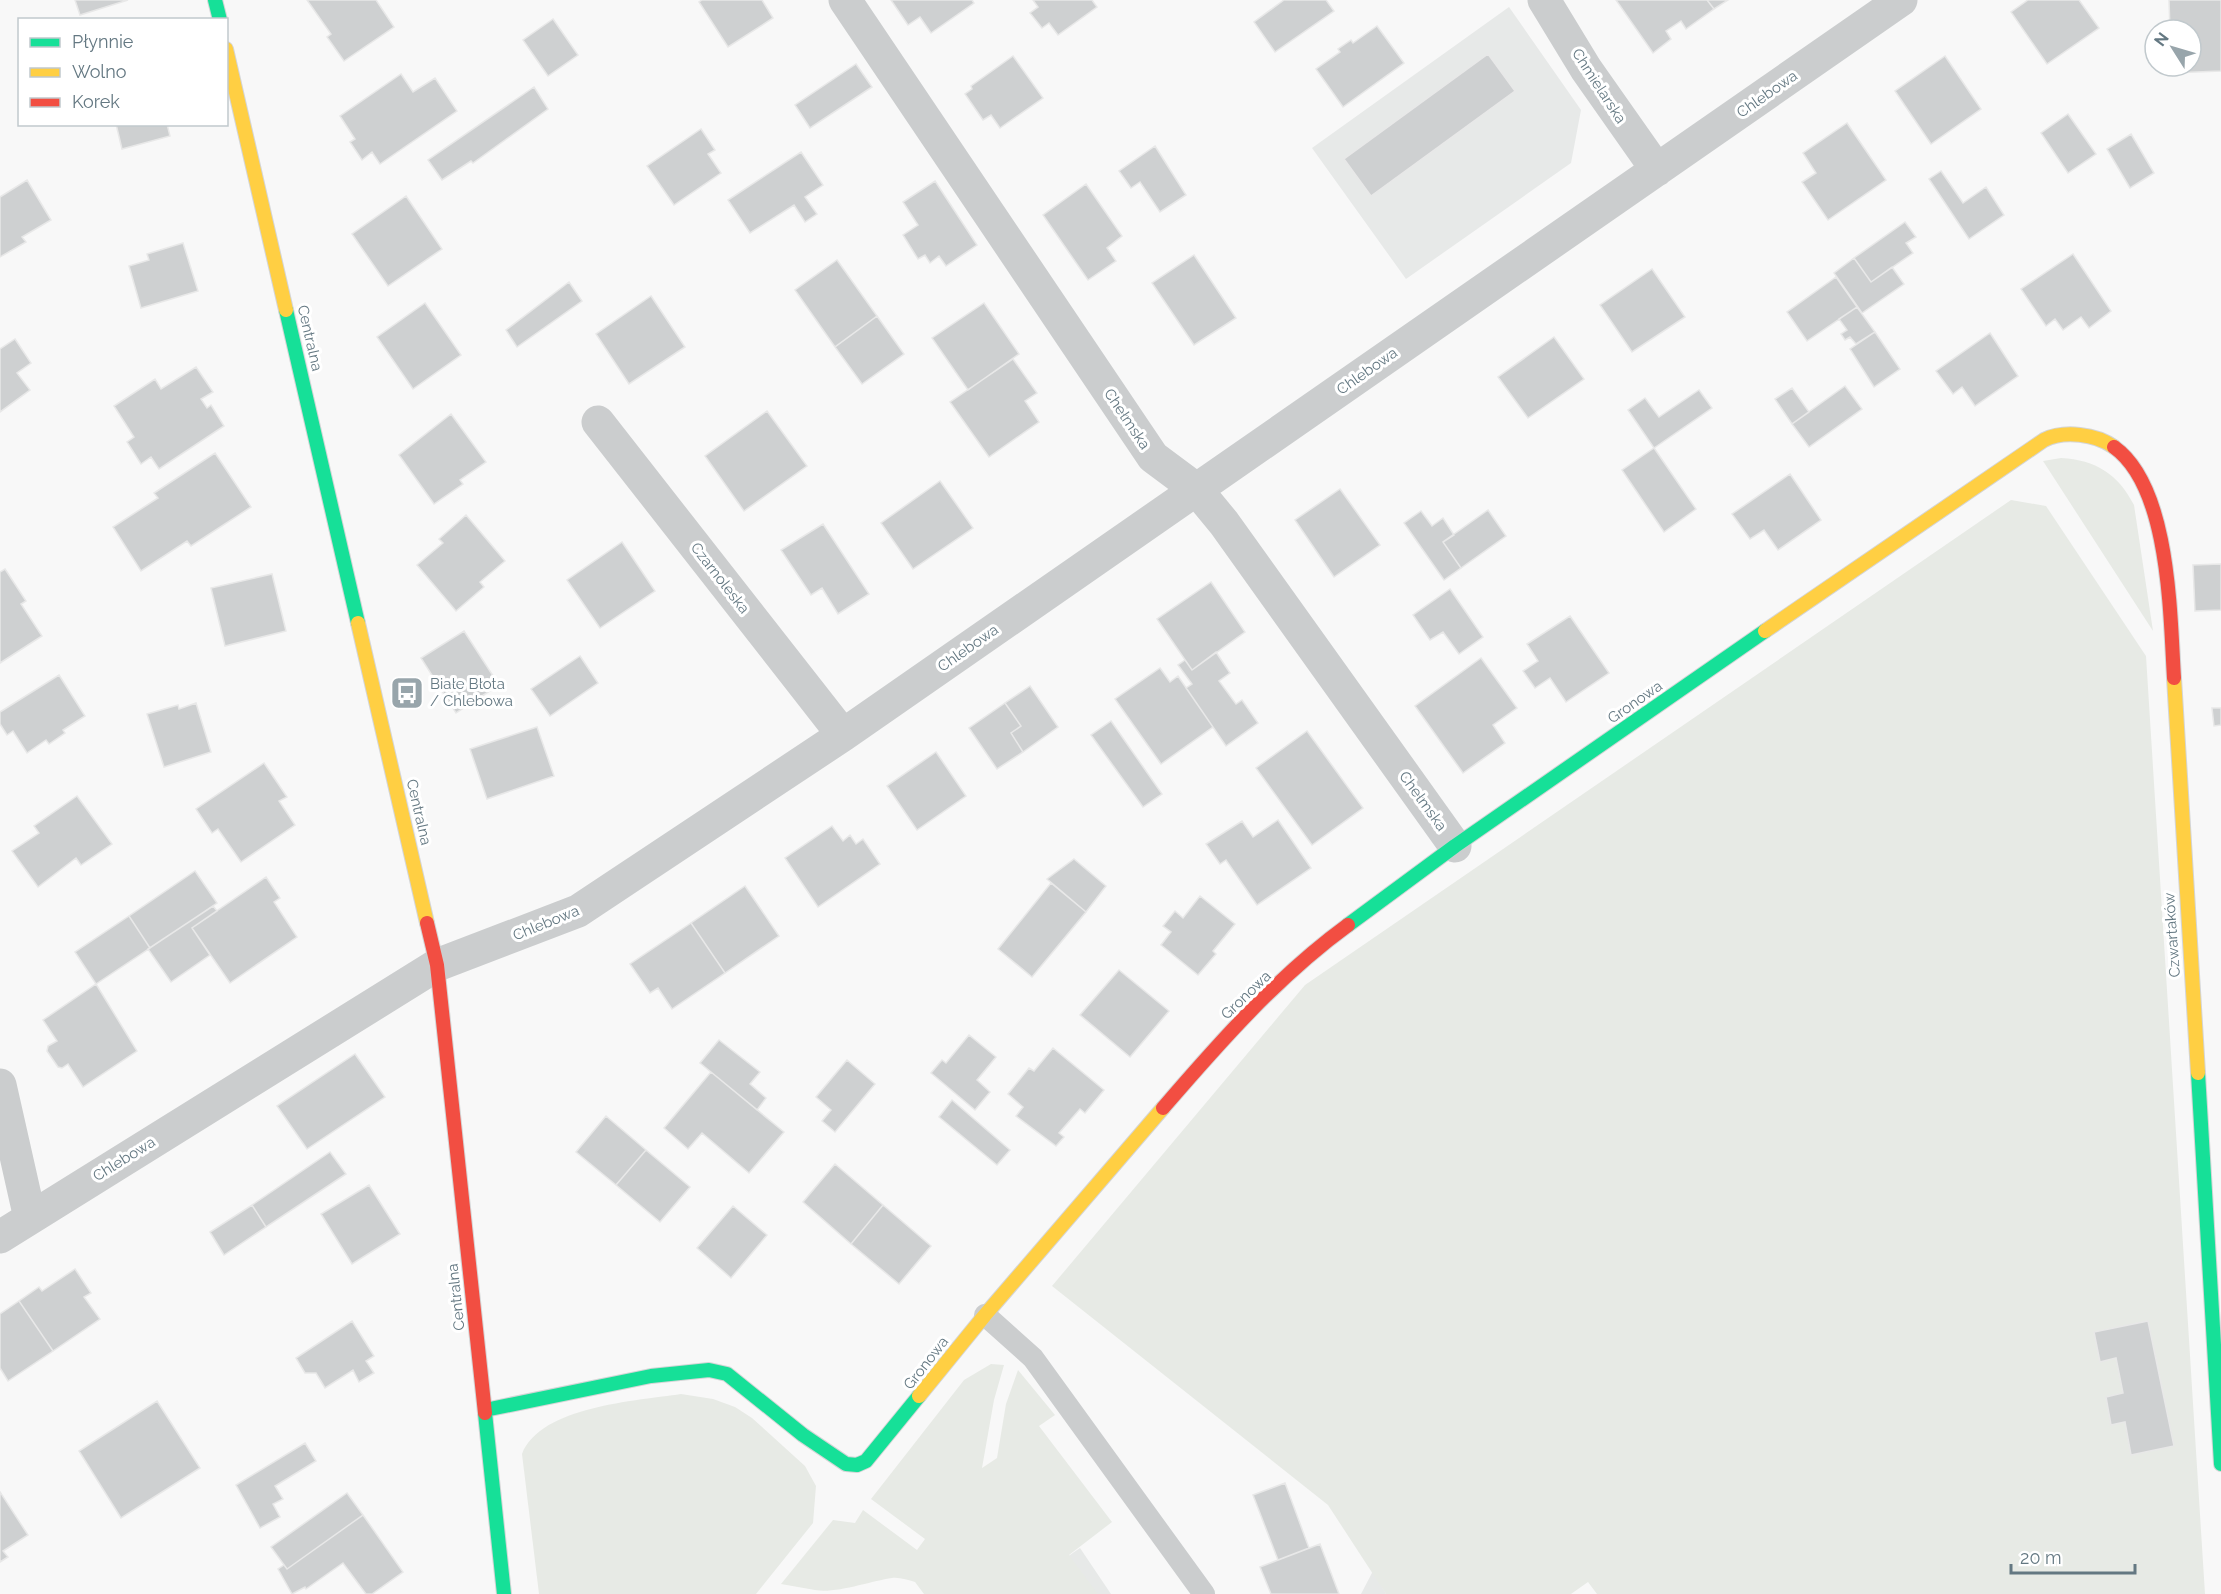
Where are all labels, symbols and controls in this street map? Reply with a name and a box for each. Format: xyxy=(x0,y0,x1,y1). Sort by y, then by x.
legend xyxy=(18,18,228,126)
north arrow xyxy=(2143,18,2203,78)
text: N xyxy=(2150,29,2173,50)
text: Płynnie xyxy=(72,31,134,52)
street label: Chmielarska xyxy=(1568,45,1630,127)
text: Wolno xyxy=(72,61,127,82)
street label: Chlebowa xyxy=(1733,67,1801,121)
text: Korek xyxy=(72,91,120,112)
street label: Centralna xyxy=(294,303,326,373)
street label: Chlebowa xyxy=(1333,344,1401,398)
street label: Chełmska xyxy=(1100,385,1154,453)
street label: Czarnoleska xyxy=(687,539,753,617)
street label: Chlebowa xyxy=(934,621,1002,675)
bus stop icon: Białe Błota / Chlebowa xyxy=(389,675,425,711)
place label: Białe Błota / Chlebowa xyxy=(430,675,513,710)
street label: Gronowa xyxy=(1604,677,1666,727)
street label: Chełmska xyxy=(1395,768,1451,834)
street label: Centralna xyxy=(403,777,435,847)
street label: Czwartaków xyxy=(2160,892,2184,978)
street label: Chlebowa xyxy=(510,902,582,944)
street label: Gronowa xyxy=(1217,967,1275,1023)
street label: Chlebowa xyxy=(90,1133,158,1185)
street label: Centralna xyxy=(444,1263,468,1331)
street label: Gronowa xyxy=(900,1333,952,1393)
scale bar xyxy=(2011,1537,2136,1575)
text: 20 m xyxy=(2020,1547,2062,1568)

